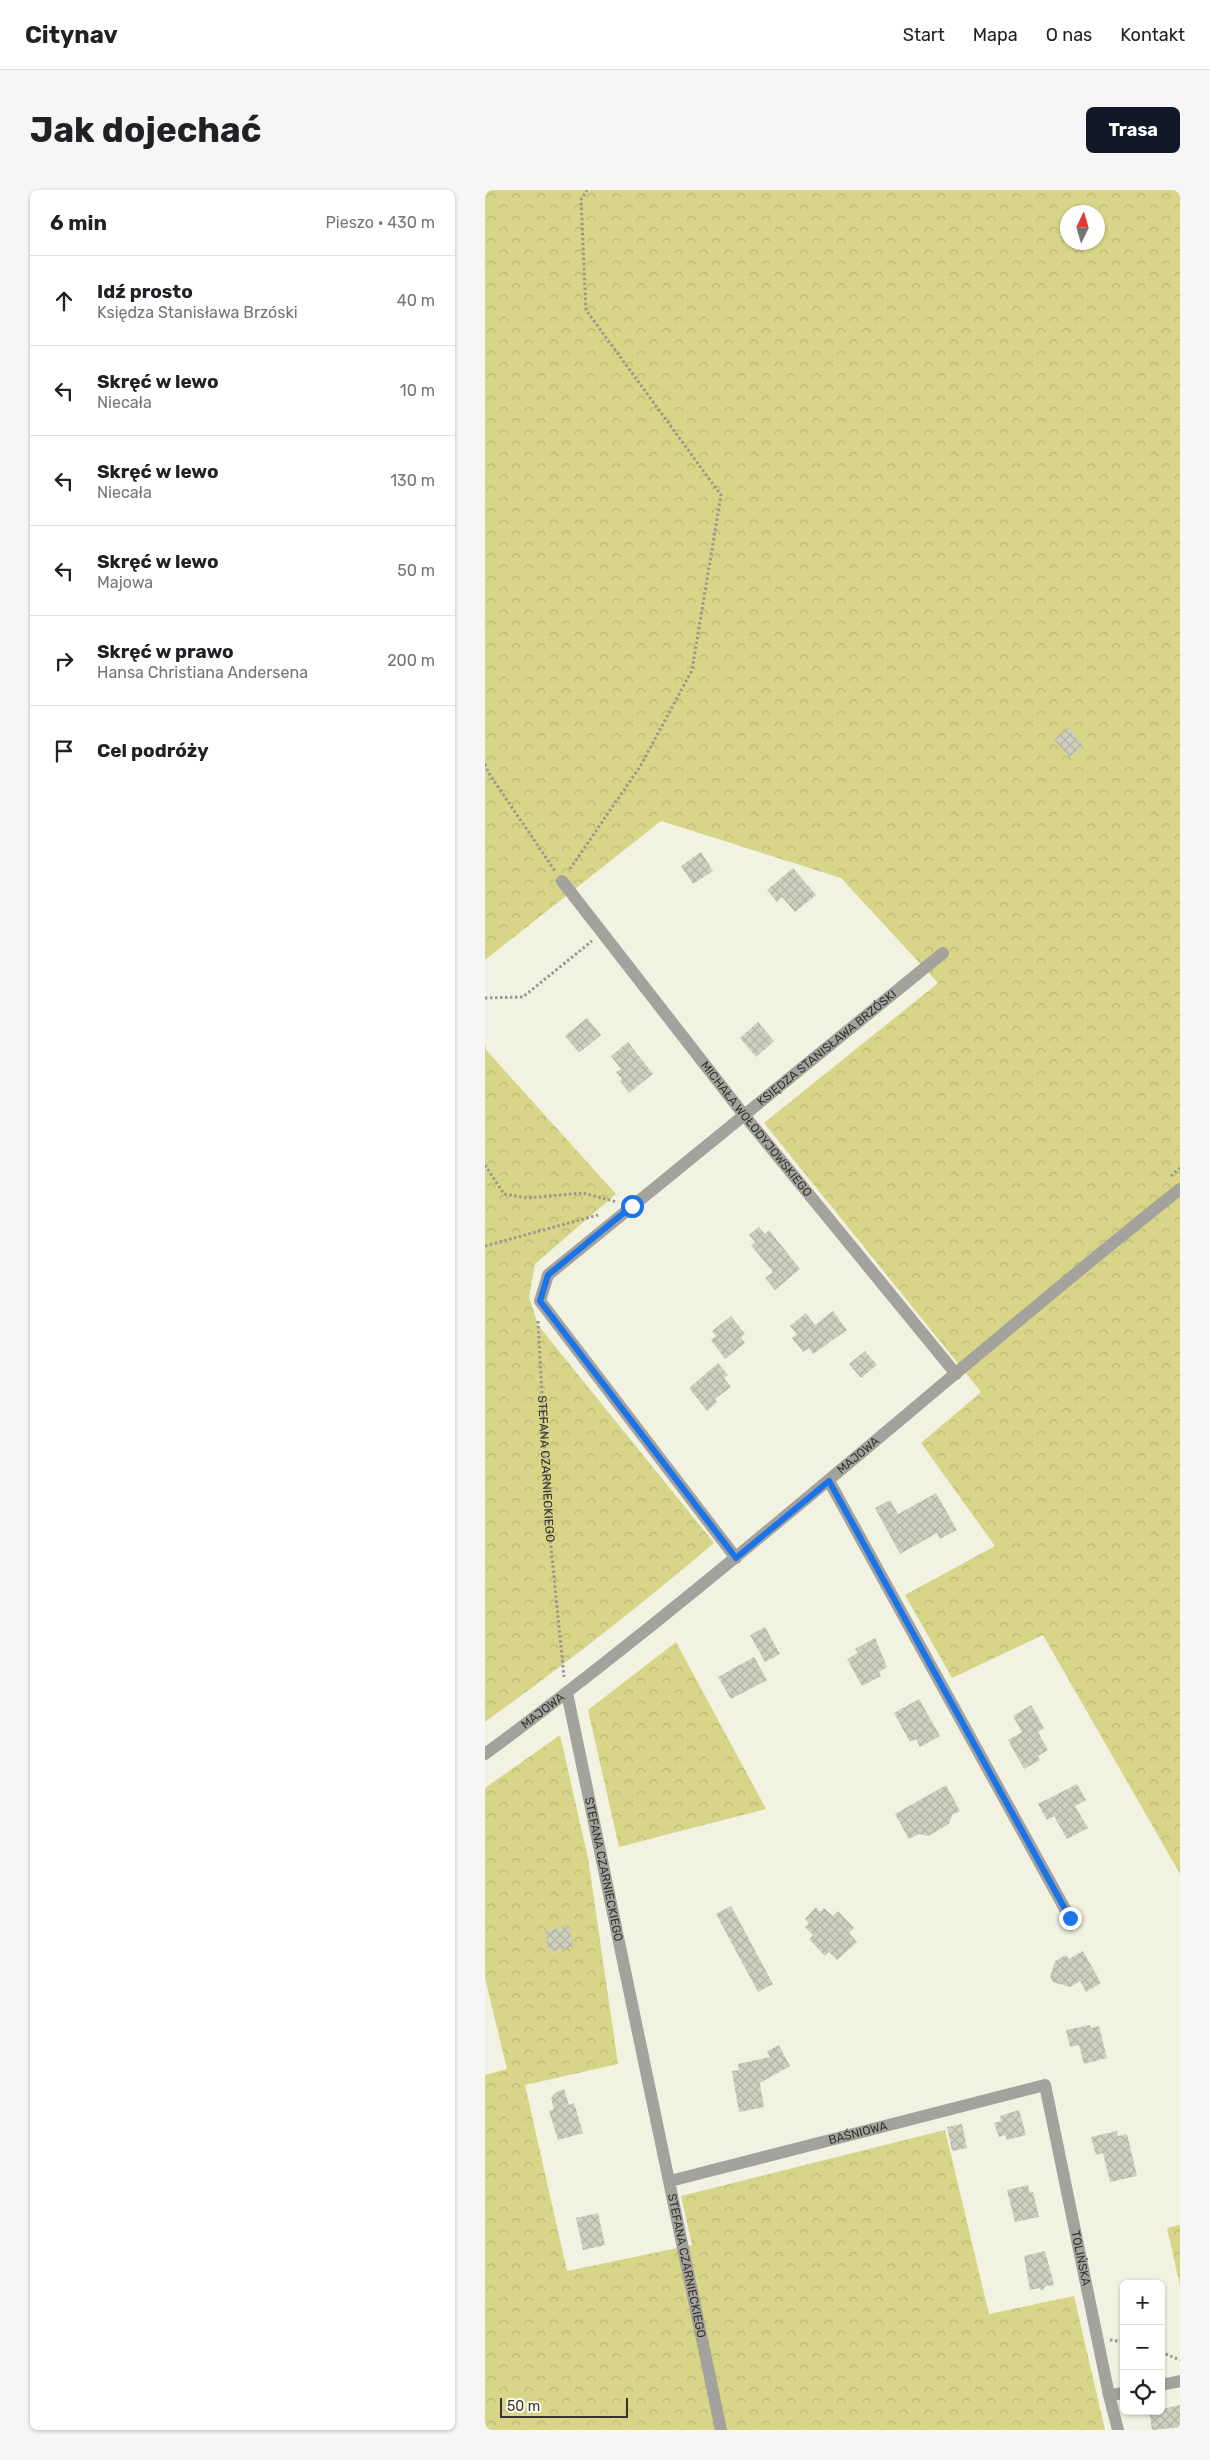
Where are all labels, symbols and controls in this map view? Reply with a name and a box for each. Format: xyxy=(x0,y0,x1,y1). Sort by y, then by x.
text: Citynav xyxy=(25,21,118,49)
text: Start xyxy=(903,24,945,46)
text: Mapa xyxy=(973,24,1018,46)
text: O nas xyxy=(1046,24,1092,46)
text: Kontakt xyxy=(1120,24,1185,46)
button: Trasa xyxy=(1086,107,1180,153)
text: Jak dojechać xyxy=(30,109,261,151)
north arrow xyxy=(1060,205,1105,250)
text: 6 min xyxy=(50,210,107,235)
text: Pieszo · 430 m xyxy=(326,213,435,232)
text: Idź prosto xyxy=(97,280,193,303)
icon: ahead xyxy=(50,287,78,315)
text: 40 m xyxy=(397,291,435,310)
text: Księdza Stanisława Brzóski xyxy=(97,303,298,322)
text: Skręć w lewo xyxy=(97,370,219,393)
icon: left xyxy=(50,377,78,405)
text: 10 m xyxy=(400,381,435,400)
text: Niecała xyxy=(97,393,152,412)
text: Skręć w lewo xyxy=(97,460,219,483)
icon: left xyxy=(50,467,78,495)
text: 130 m xyxy=(390,471,435,490)
text: Niecała xyxy=(97,483,152,502)
text: Skręć w lewo xyxy=(97,550,219,573)
icon: left xyxy=(50,557,78,585)
text: 50 m xyxy=(397,561,435,580)
text: Majowa xyxy=(97,573,153,592)
text: Skręć w prawo xyxy=(97,640,234,663)
icon: right xyxy=(50,647,78,675)
text: 200 m xyxy=(387,651,435,670)
text: Hansa Christiana Andersena xyxy=(97,663,308,682)
icon: arrive xyxy=(50,737,78,765)
text: Cel podróży xyxy=(97,739,209,762)
street label: KSIĘDZA STANISŁAWA BRZÓSKI xyxy=(754,987,899,1109)
street label: MICHAŁA WOŁODYJOWSKIEGO xyxy=(698,1058,815,1199)
route start xyxy=(621,1195,644,1218)
street label: STEFANA CZARNIECKIEGO xyxy=(535,1395,557,1543)
street label: MAJOWA xyxy=(834,1434,882,1477)
street label: MAJOWA xyxy=(518,1690,567,1732)
street label: STEFANA CZARNIECKIEGO xyxy=(582,1796,626,1943)
route end xyxy=(1059,1907,1082,1930)
street label: BAŚNIOWA xyxy=(827,2119,889,2147)
street label: STEFANA CZARNIECKIEGO xyxy=(665,2192,709,2339)
street label: TOLIŃSKA xyxy=(1068,2229,1093,2287)
map controls xyxy=(1120,2280,1165,2415)
button: + xyxy=(1120,2280,1165,2325)
button: − xyxy=(1120,2325,1165,2370)
button: locate xyxy=(1120,2370,1165,2415)
scale bar xyxy=(500,2395,627,2418)
text: 50 m xyxy=(507,2398,540,2415)

